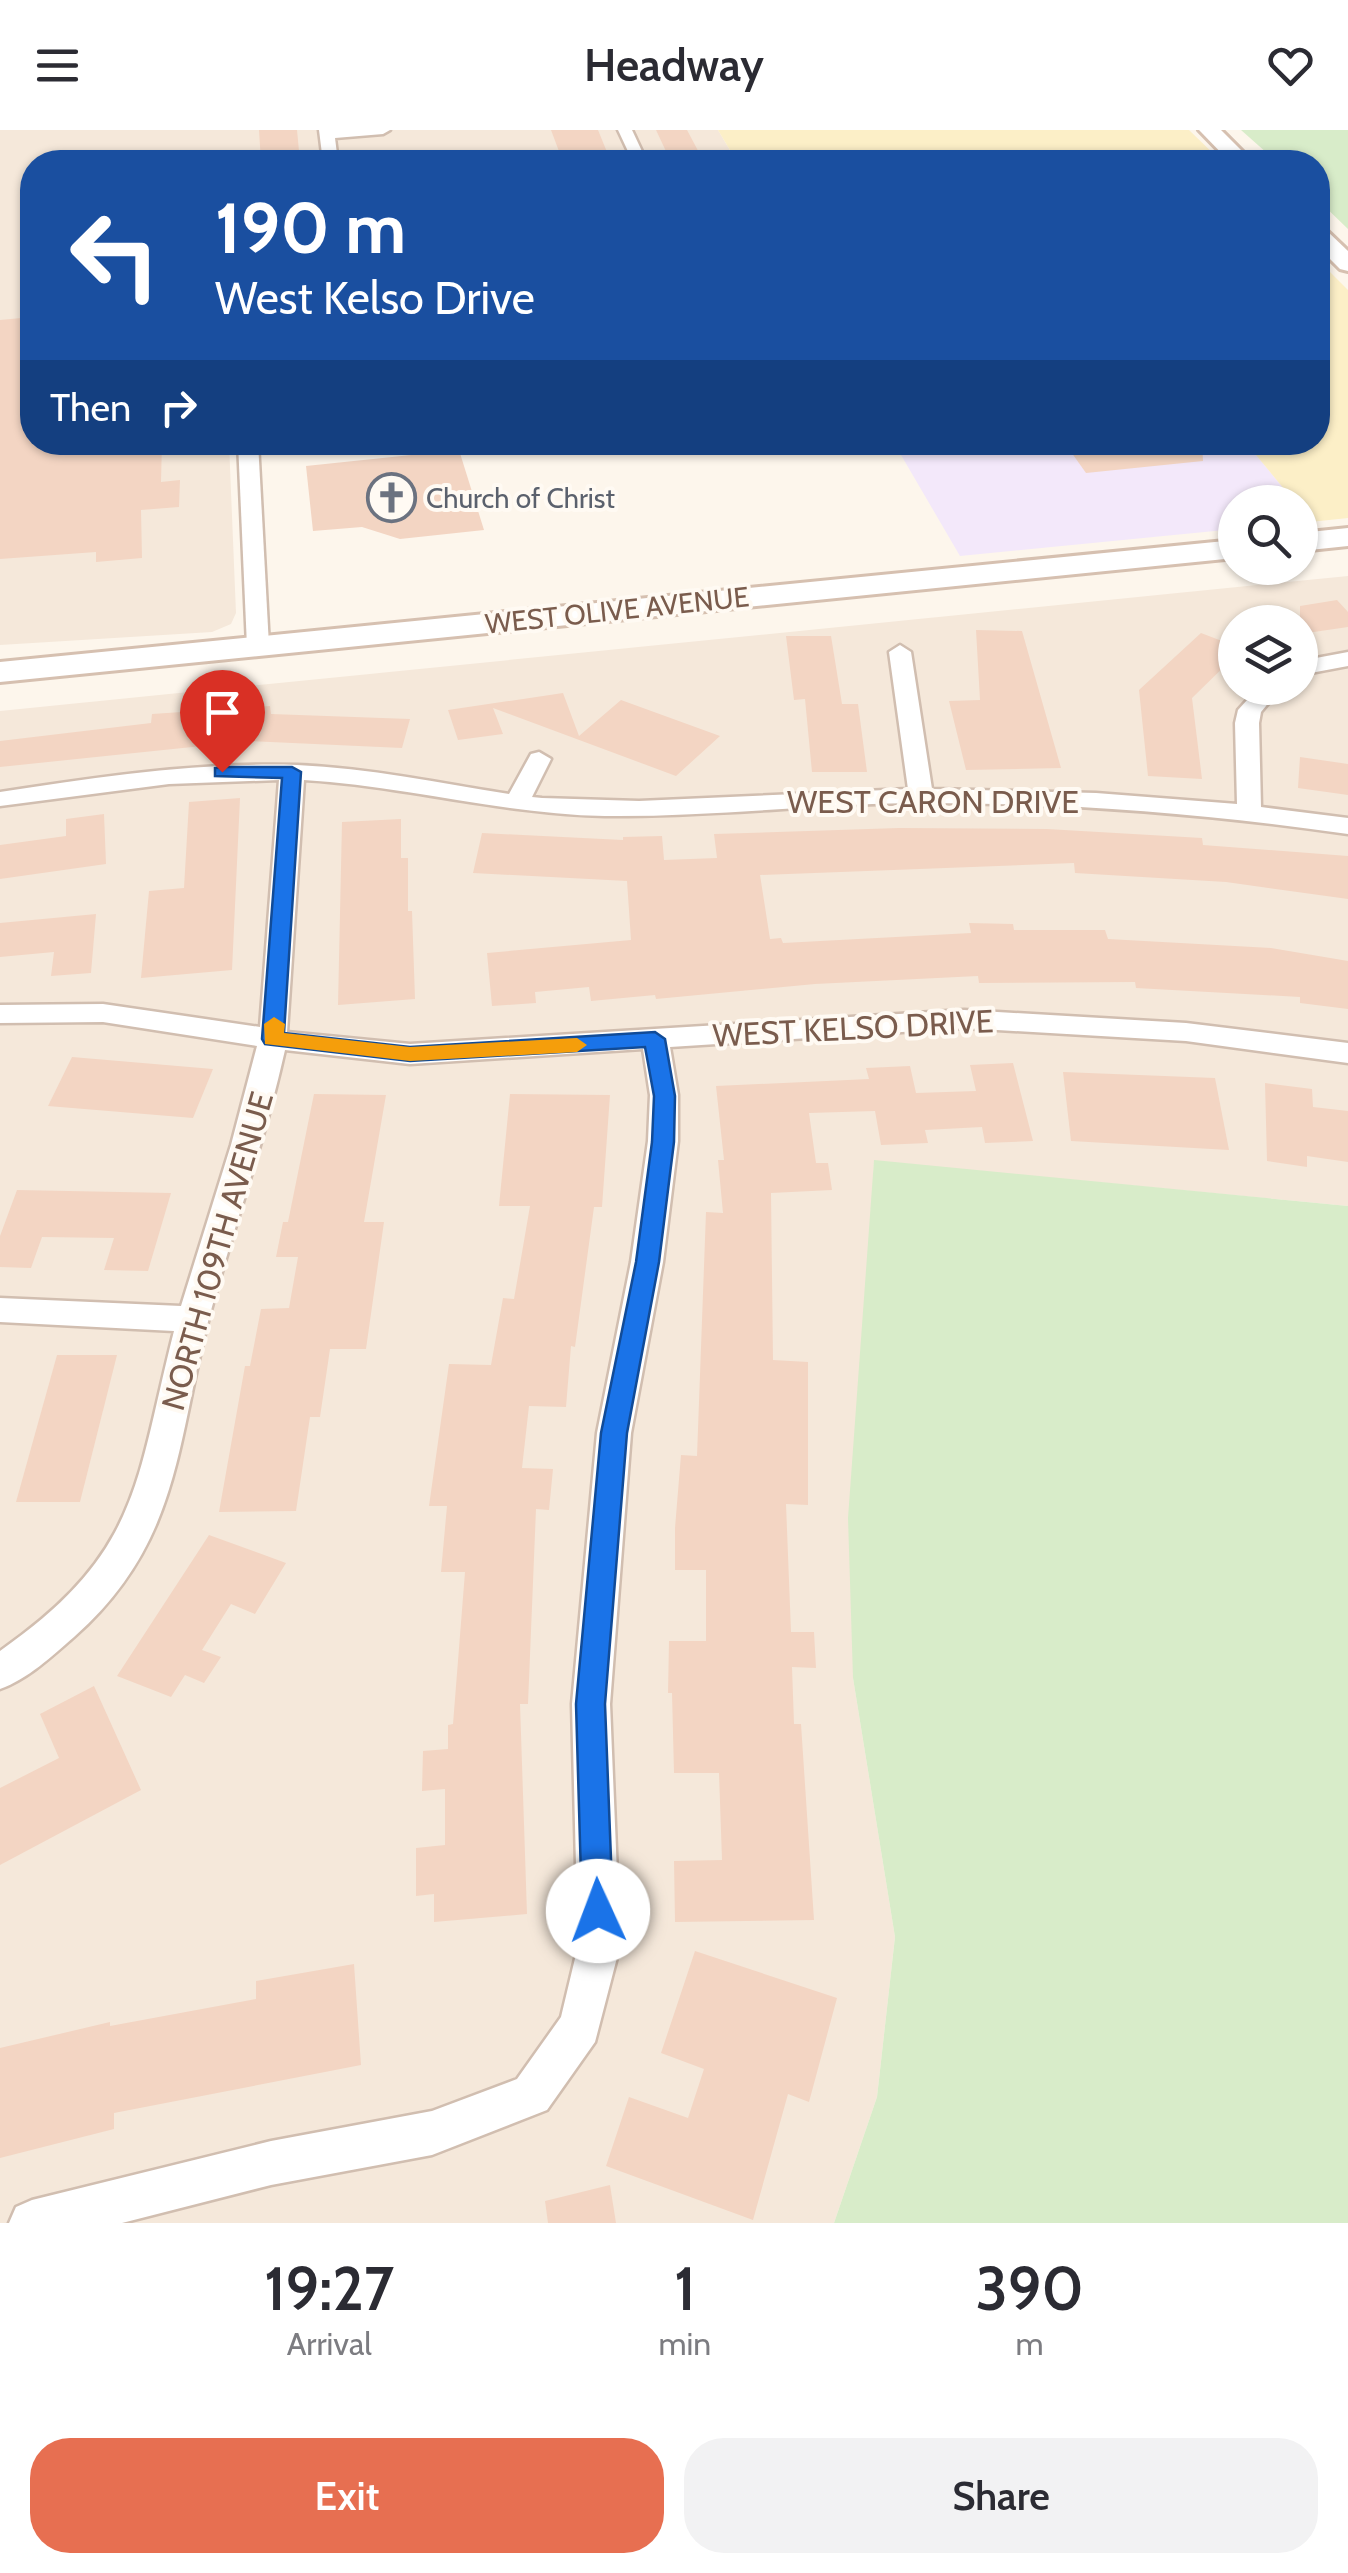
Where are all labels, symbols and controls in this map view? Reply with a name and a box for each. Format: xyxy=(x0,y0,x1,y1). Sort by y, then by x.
icon: menu xyxy=(30,38,85,93)
text: Headway xyxy=(584,38,764,92)
icon: heart xyxy=(1263,38,1318,93)
text: 190 m xyxy=(215,185,406,271)
icon: left xyxy=(50,190,180,320)
text: West Kelso Drive xyxy=(215,271,535,325)
icon: right xyxy=(151,380,206,435)
text: Then xyxy=(50,384,131,431)
church icon: Church of Christ xyxy=(365,472,417,524)
place label: Church of Christ xyxy=(426,481,615,515)
map controls xyxy=(1218,485,1318,705)
button: search xyxy=(1218,485,1318,585)
street label: WEST OLIVE AVENUE xyxy=(483,579,751,641)
button: layers xyxy=(1218,605,1318,705)
pin xyxy=(180,670,265,773)
icon: arrive xyxy=(195,685,250,740)
street label: WEST CARON DRIVE xyxy=(787,782,1079,821)
street label: WEST KELSO DRIVE xyxy=(712,1001,994,1055)
street label: NORTH 109TH AVENUE xyxy=(153,1087,281,1415)
position arrow xyxy=(546,1859,650,1963)
text: 19:27 xyxy=(264,2252,394,2325)
text: 1 xyxy=(674,2252,695,2325)
text: 390 xyxy=(975,2252,1084,2325)
text: Arrival xyxy=(287,2324,372,2363)
text: min xyxy=(658,2324,711,2363)
text: m xyxy=(1016,2324,1044,2363)
button: Exit xyxy=(30,2438,664,2553)
button: Share xyxy=(684,2438,1318,2553)

